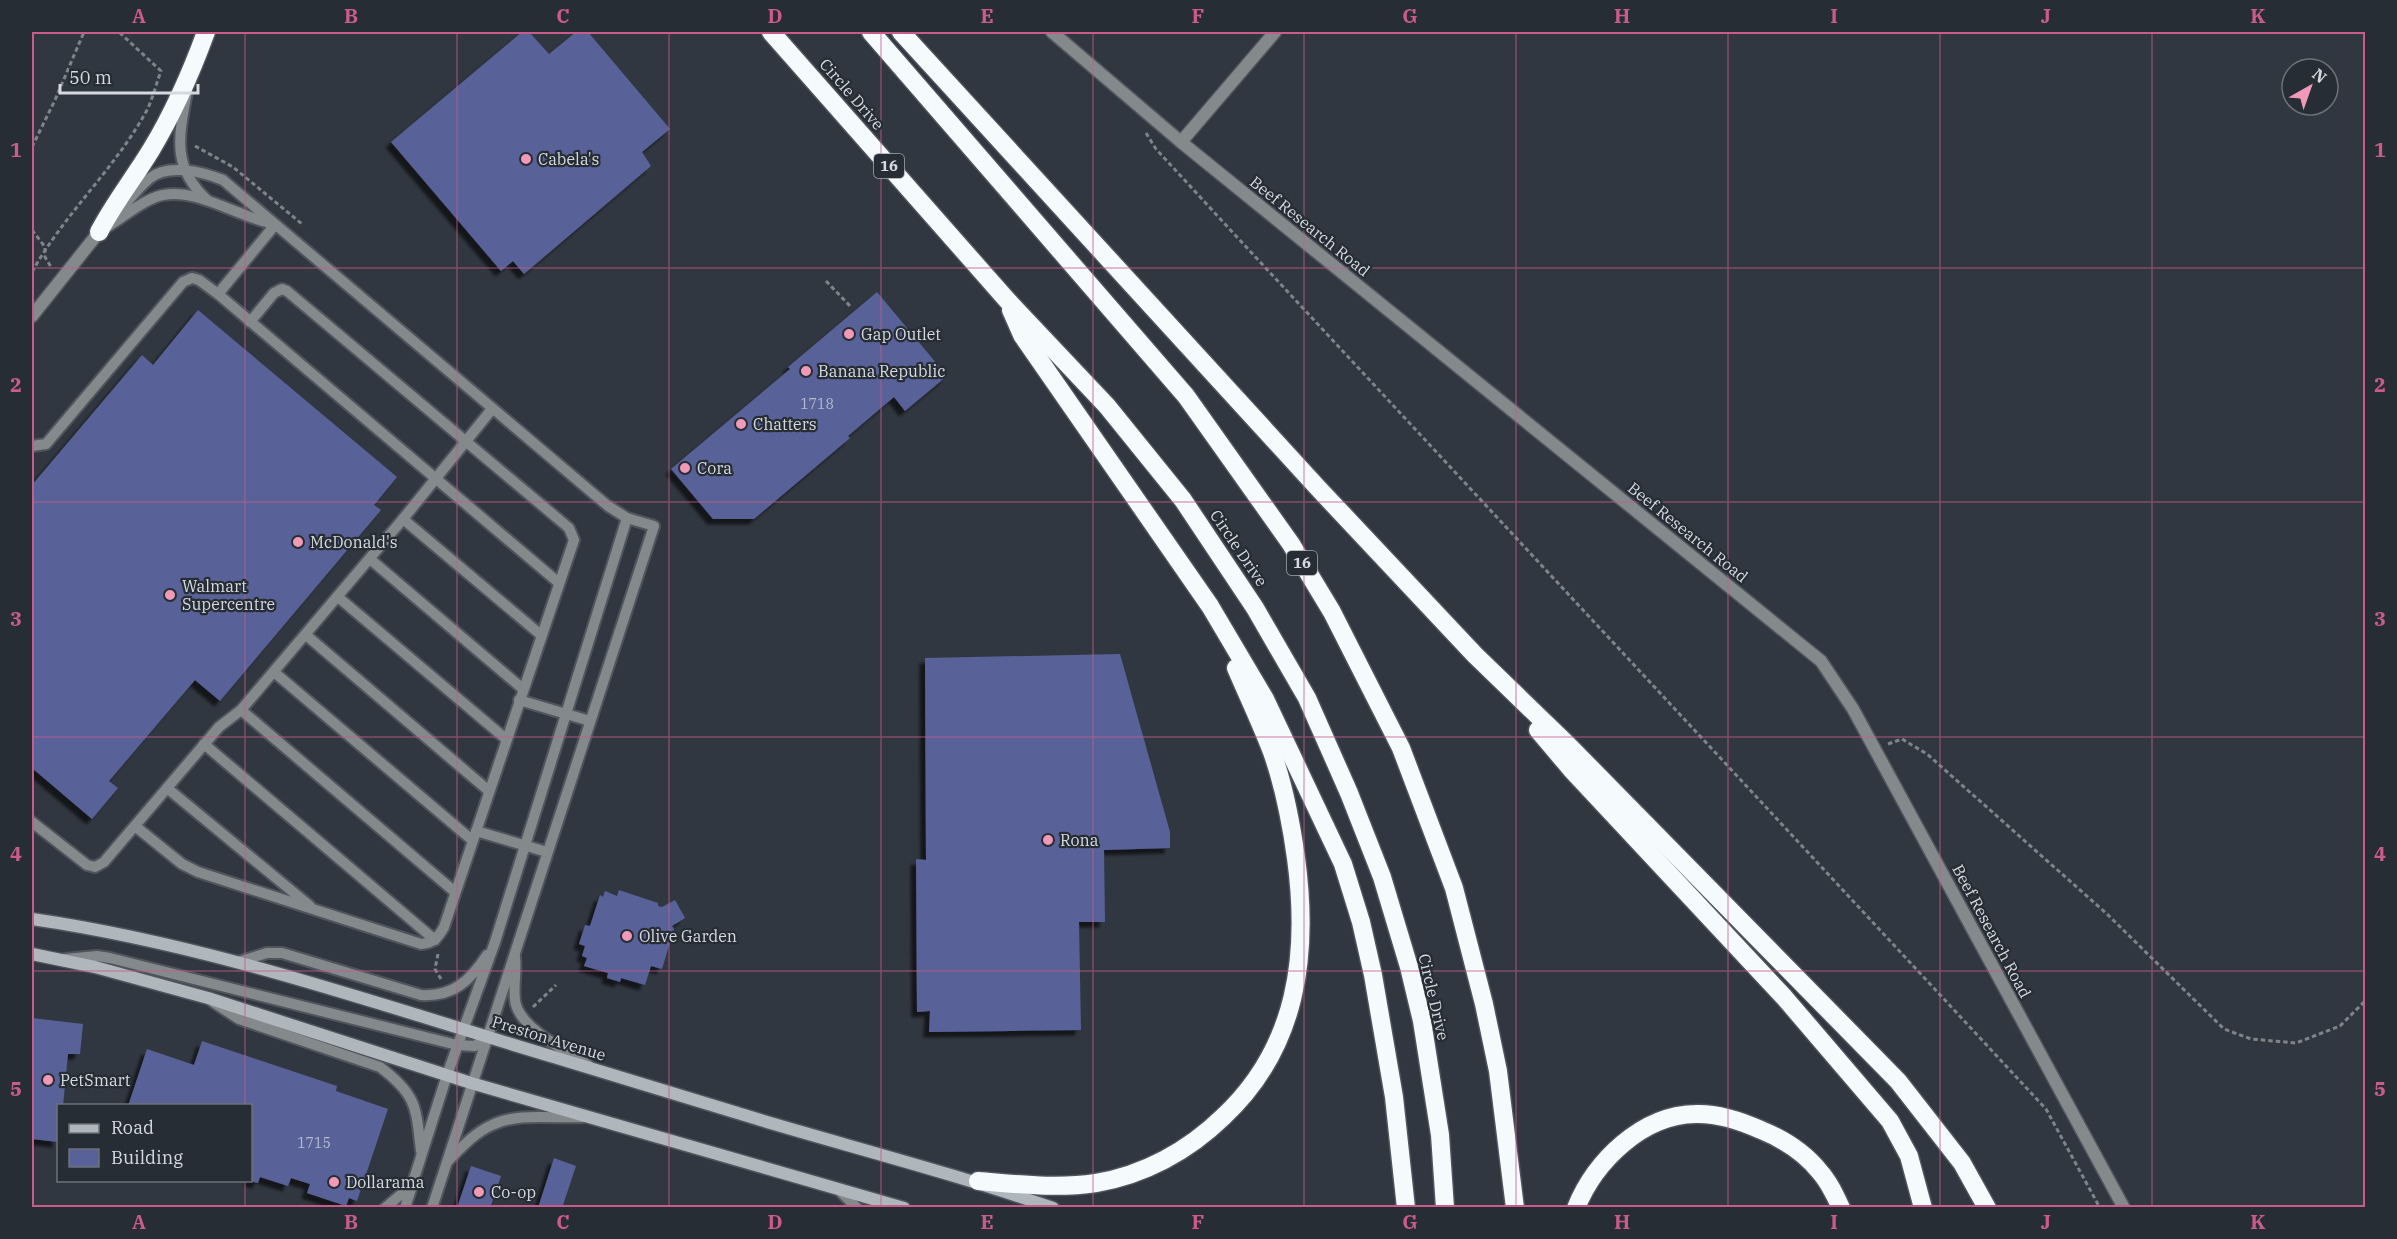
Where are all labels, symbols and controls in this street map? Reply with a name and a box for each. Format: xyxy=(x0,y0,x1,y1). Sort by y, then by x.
text: A xyxy=(132,2,146,29)
text: B xyxy=(344,2,358,29)
text: C xyxy=(556,2,570,29)
text: D xyxy=(767,2,783,29)
text: E xyxy=(980,2,994,29)
text: F xyxy=(1192,2,1204,29)
text: G xyxy=(1402,2,1418,29)
text: H xyxy=(1614,2,1630,29)
text: I xyxy=(1830,2,1838,29)
text: J xyxy=(2041,2,2051,29)
text: K xyxy=(2250,2,2266,29)
street label: Circle Drive xyxy=(816,54,888,134)
scale bar xyxy=(60,57,198,95)
north arrow xyxy=(2280,57,2340,117)
text: N xyxy=(2308,64,2331,87)
text: 50 m xyxy=(69,66,112,89)
text: 1 xyxy=(10,136,22,163)
text: 1 xyxy=(2374,136,2386,163)
place label: Cabela's xyxy=(538,149,599,169)
marker: Cabela's xyxy=(519,152,533,166)
road number: 16 xyxy=(874,154,904,178)
street label: Beef Research Road xyxy=(1246,171,1374,281)
place label: Gap Outlet xyxy=(861,324,941,344)
marker: Gap Outlet xyxy=(842,327,856,341)
place label: Banana Republic xyxy=(818,361,946,381)
marker: Banana Republic xyxy=(799,364,813,378)
text: 2 xyxy=(10,371,22,398)
text: 2 xyxy=(2374,371,2386,398)
house number: 1718 xyxy=(800,395,834,413)
place label: Chatters xyxy=(753,414,817,434)
marker: Chatters xyxy=(734,417,748,431)
place label: Cora xyxy=(697,458,732,478)
marker: Cora xyxy=(678,461,692,475)
street label: Beef Research Road xyxy=(1624,477,1752,587)
street label: Circle Drive xyxy=(1206,506,1272,590)
place label: McDonald's xyxy=(310,532,398,552)
marker: McDonald's xyxy=(291,535,305,549)
road number: 16 xyxy=(1287,551,1317,575)
place label: Walmart Supercentre xyxy=(182,576,275,614)
marker: Walmart Supercentre xyxy=(163,588,177,602)
text: 3 xyxy=(10,605,22,632)
text: 3 xyxy=(2374,605,2386,632)
place label: Rona xyxy=(1060,830,1099,850)
marker: Rona xyxy=(1041,833,1055,847)
text: 4 xyxy=(10,840,22,867)
text: 4 xyxy=(2374,840,2386,867)
street label: Beef Research Road xyxy=(1948,861,2036,1002)
place label: Olive Garden xyxy=(639,926,737,946)
marker: Olive Garden xyxy=(620,929,634,943)
street label: Circle Drive xyxy=(1414,952,1454,1042)
street label: Preston Avenue xyxy=(490,1011,608,1065)
place label: PetSmart xyxy=(60,1070,131,1090)
marker: PetSmart xyxy=(41,1073,55,1087)
text: 5 xyxy=(10,1075,22,1102)
text: 5 xyxy=(2374,1075,2386,1102)
legend xyxy=(57,1104,252,1182)
text: Road xyxy=(111,1116,154,1139)
house number: 1715 xyxy=(297,1134,331,1152)
text: Building xyxy=(111,1146,183,1169)
place label: Dollarama xyxy=(346,1172,425,1192)
marker: Dollarama xyxy=(327,1175,341,1189)
place label: Co-op xyxy=(491,1182,536,1202)
marker: Co-op xyxy=(472,1185,486,1199)
text: A xyxy=(132,1208,146,1235)
text: B xyxy=(344,1208,358,1235)
text: C xyxy=(556,1208,570,1235)
text: D xyxy=(767,1208,783,1235)
text: E xyxy=(980,1208,994,1235)
text: F xyxy=(1192,1208,1204,1235)
text: G xyxy=(1402,1208,1418,1235)
text: H xyxy=(1614,1208,1630,1235)
text: I xyxy=(1830,1208,1838,1235)
text: J xyxy=(2041,1208,2051,1235)
text: K xyxy=(2250,1208,2266,1235)

